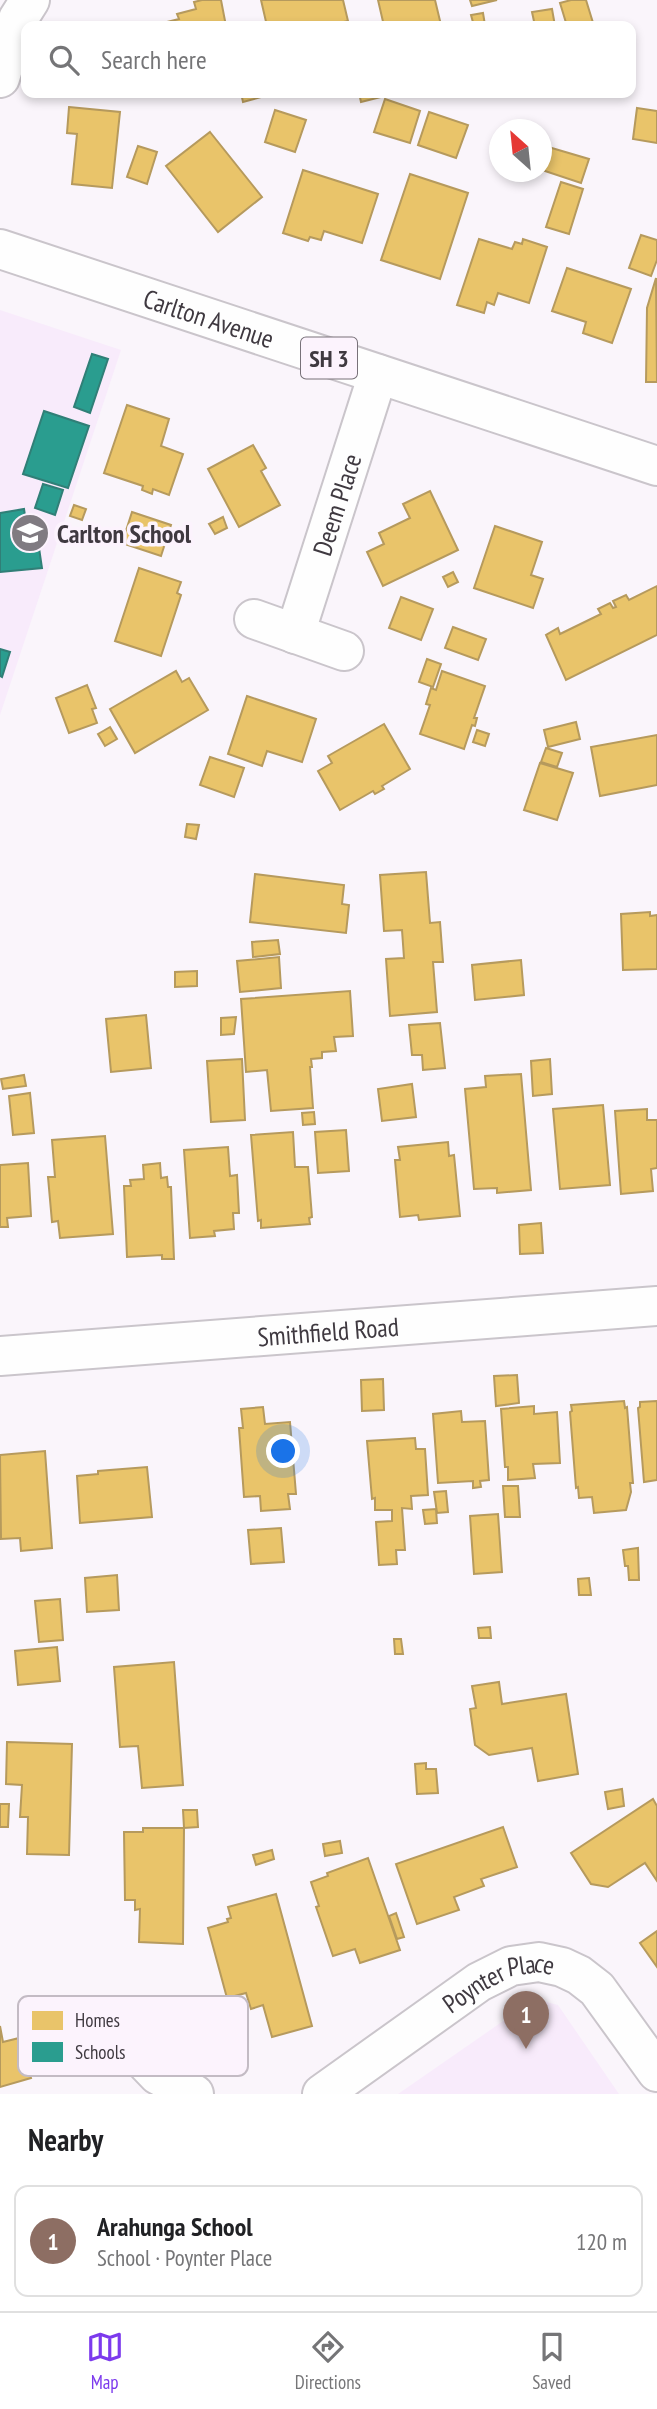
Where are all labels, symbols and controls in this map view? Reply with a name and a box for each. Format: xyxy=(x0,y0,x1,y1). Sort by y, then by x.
search box xyxy=(21,21,636,98)
icon: search xyxy=(45,41,83,79)
text: Search here xyxy=(101,43,207,76)
north arrow xyxy=(489,119,552,182)
street label: Carlton Avenue xyxy=(139,281,278,355)
road number: SH 3 xyxy=(301,338,357,379)
street label: Deem Place xyxy=(305,449,368,560)
school or university icon: Carlton School xyxy=(9,512,51,554)
place label: Carlton School xyxy=(57,517,192,550)
street label: Smithfield Road xyxy=(256,1309,400,1353)
your location xyxy=(266,1434,300,1468)
street label: Poynter Place xyxy=(436,1945,558,2020)
pin: 1 xyxy=(503,1991,549,2049)
legend xyxy=(18,1996,248,2076)
text: Homes xyxy=(75,2008,120,2032)
text: Schools xyxy=(75,2040,126,2064)
text: Nearby xyxy=(28,2120,103,2159)
text: Arahunga School xyxy=(97,2210,253,2243)
text: 1 xyxy=(48,2227,59,2256)
text: 120 m xyxy=(576,2227,627,2256)
text: School · Poynter Place xyxy=(97,2243,272,2272)
tab: Map xyxy=(86,2328,124,2394)
tab: Directions xyxy=(295,2328,361,2394)
tab: Saved xyxy=(532,2328,571,2394)

